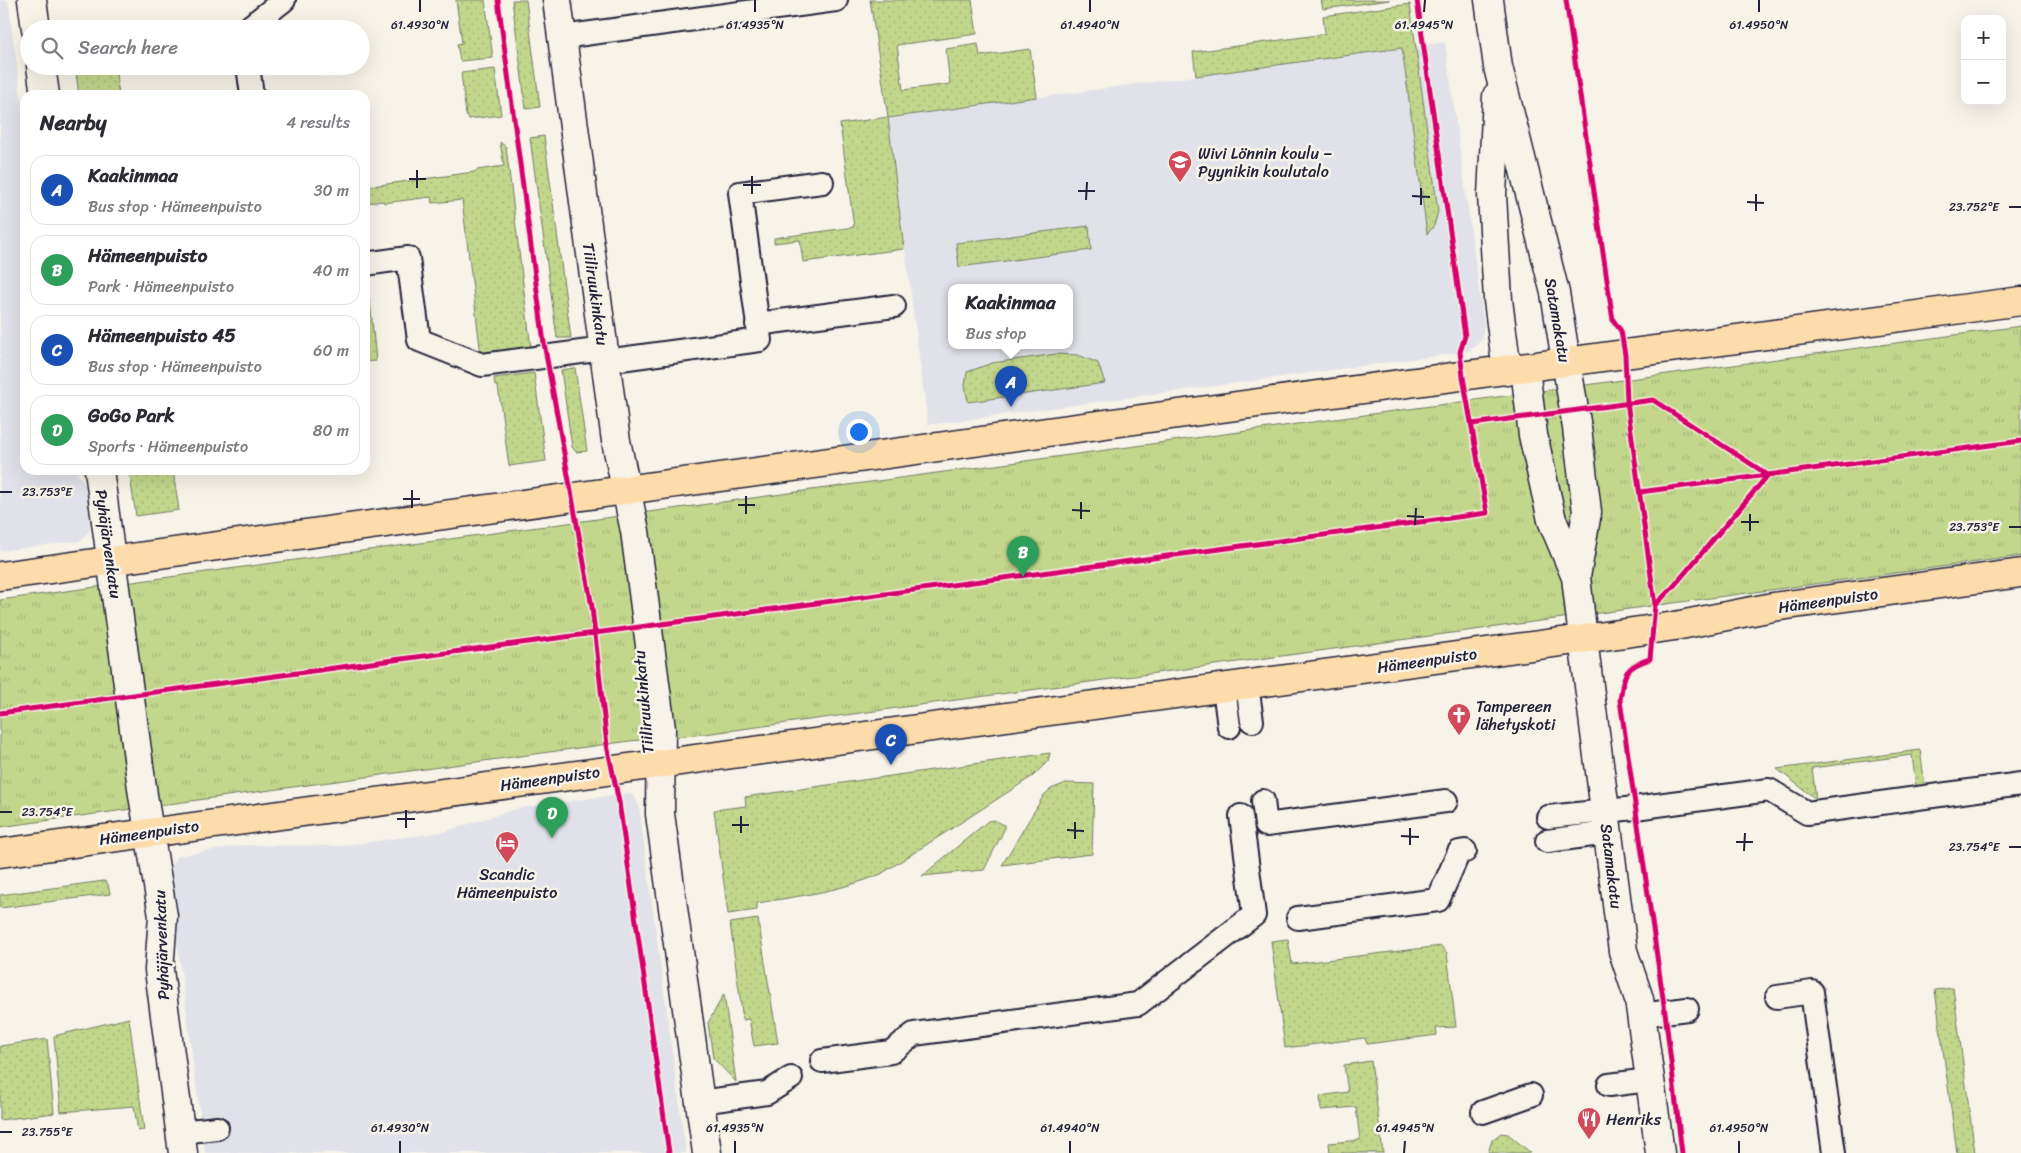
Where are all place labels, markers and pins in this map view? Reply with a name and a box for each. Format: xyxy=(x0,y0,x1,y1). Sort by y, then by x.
place label: Wivi Lönnin koulu – Pyynikin koulutalo xyxy=(1198,139,1332,186)
school or university icon: Wivi Lönnin koulu – Pyynikin koulutalo xyxy=(1167,149,1193,183)
pin: A xyxy=(995,366,1027,407)
pin: B xyxy=(1007,536,1039,577)
place label: Tampereen lähetyskoti xyxy=(1476,692,1556,739)
church icon: Tampereen lähetyskoti xyxy=(1446,702,1472,736)
pin: C xyxy=(875,724,907,765)
pin: D xyxy=(536,797,568,838)
hotel icon: Scandic Hämeenpuisto xyxy=(494,830,520,864)
place label: Scandic Hämeenpuisto xyxy=(457,860,557,907)
place label: Henriks xyxy=(1606,1105,1662,1134)
restaurant icon: Henriks xyxy=(1576,1106,1602,1140)

